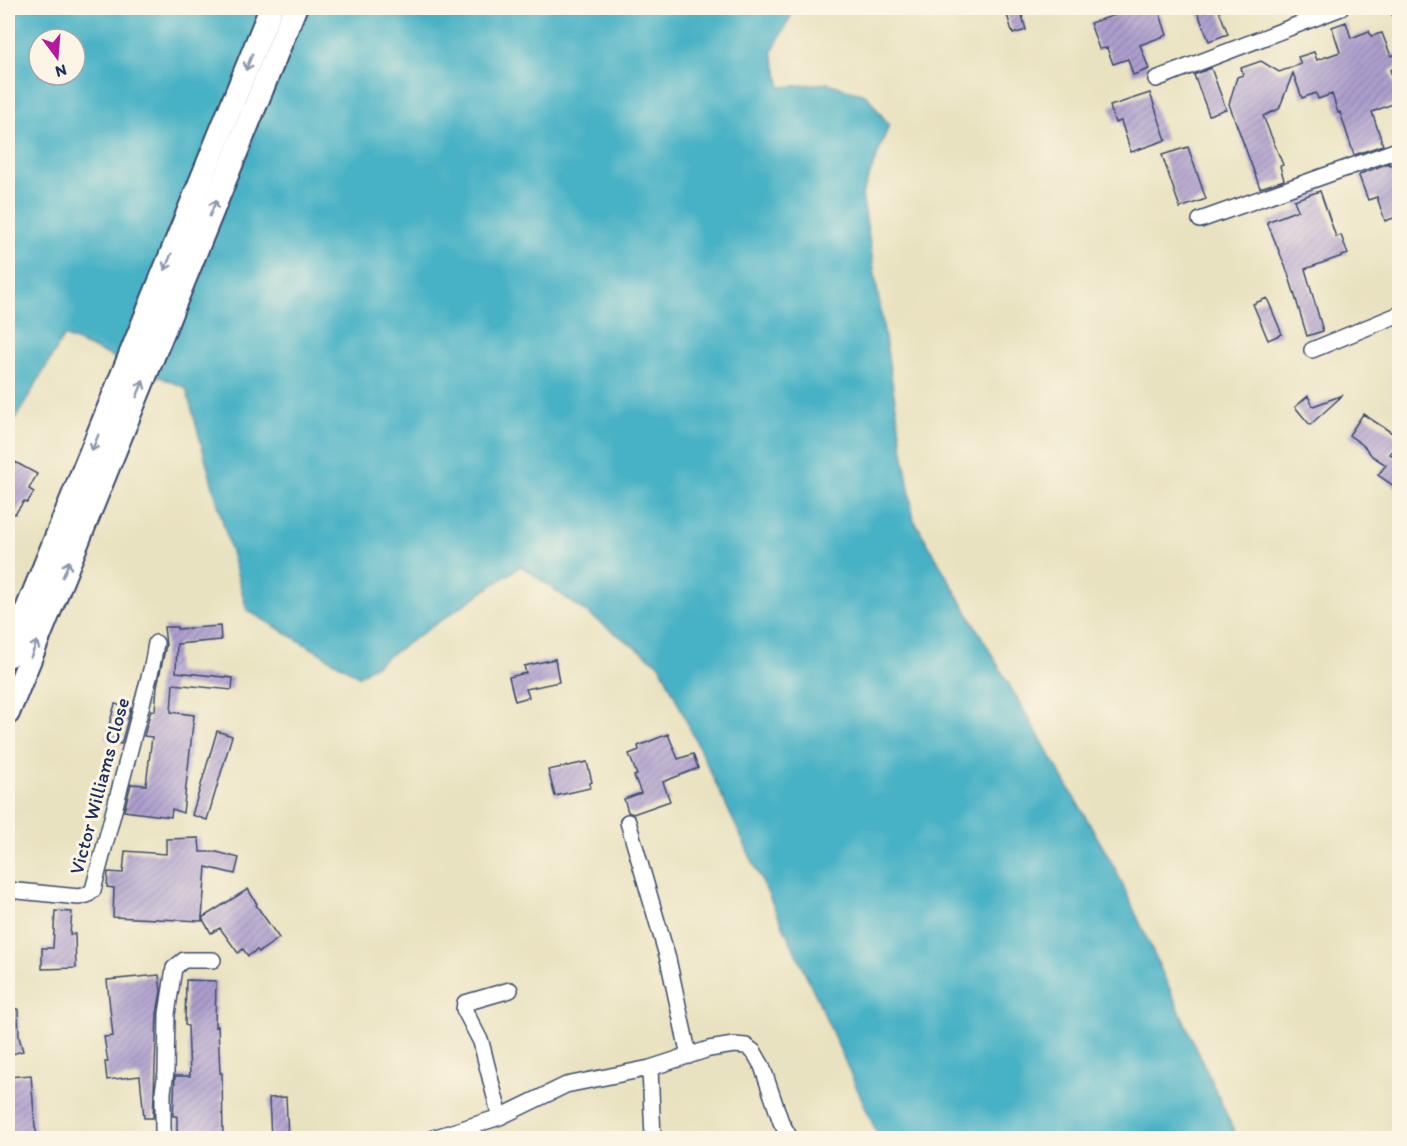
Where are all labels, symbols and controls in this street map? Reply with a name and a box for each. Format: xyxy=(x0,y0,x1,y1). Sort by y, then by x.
north arrow xyxy=(27,27,87,87)
one-way arrow xyxy=(243,52,254,70)
text: N xyxy=(53,60,69,82)
one-way arrow xyxy=(208,199,219,218)
one-way arrow xyxy=(162,252,173,271)
one-way arrow xyxy=(135,380,146,399)
one-way arrow xyxy=(89,433,100,451)
one-way arrow xyxy=(61,561,72,579)
one-way arrow xyxy=(29,640,40,659)
street label: Victor Williams Close xyxy=(64,695,134,877)

